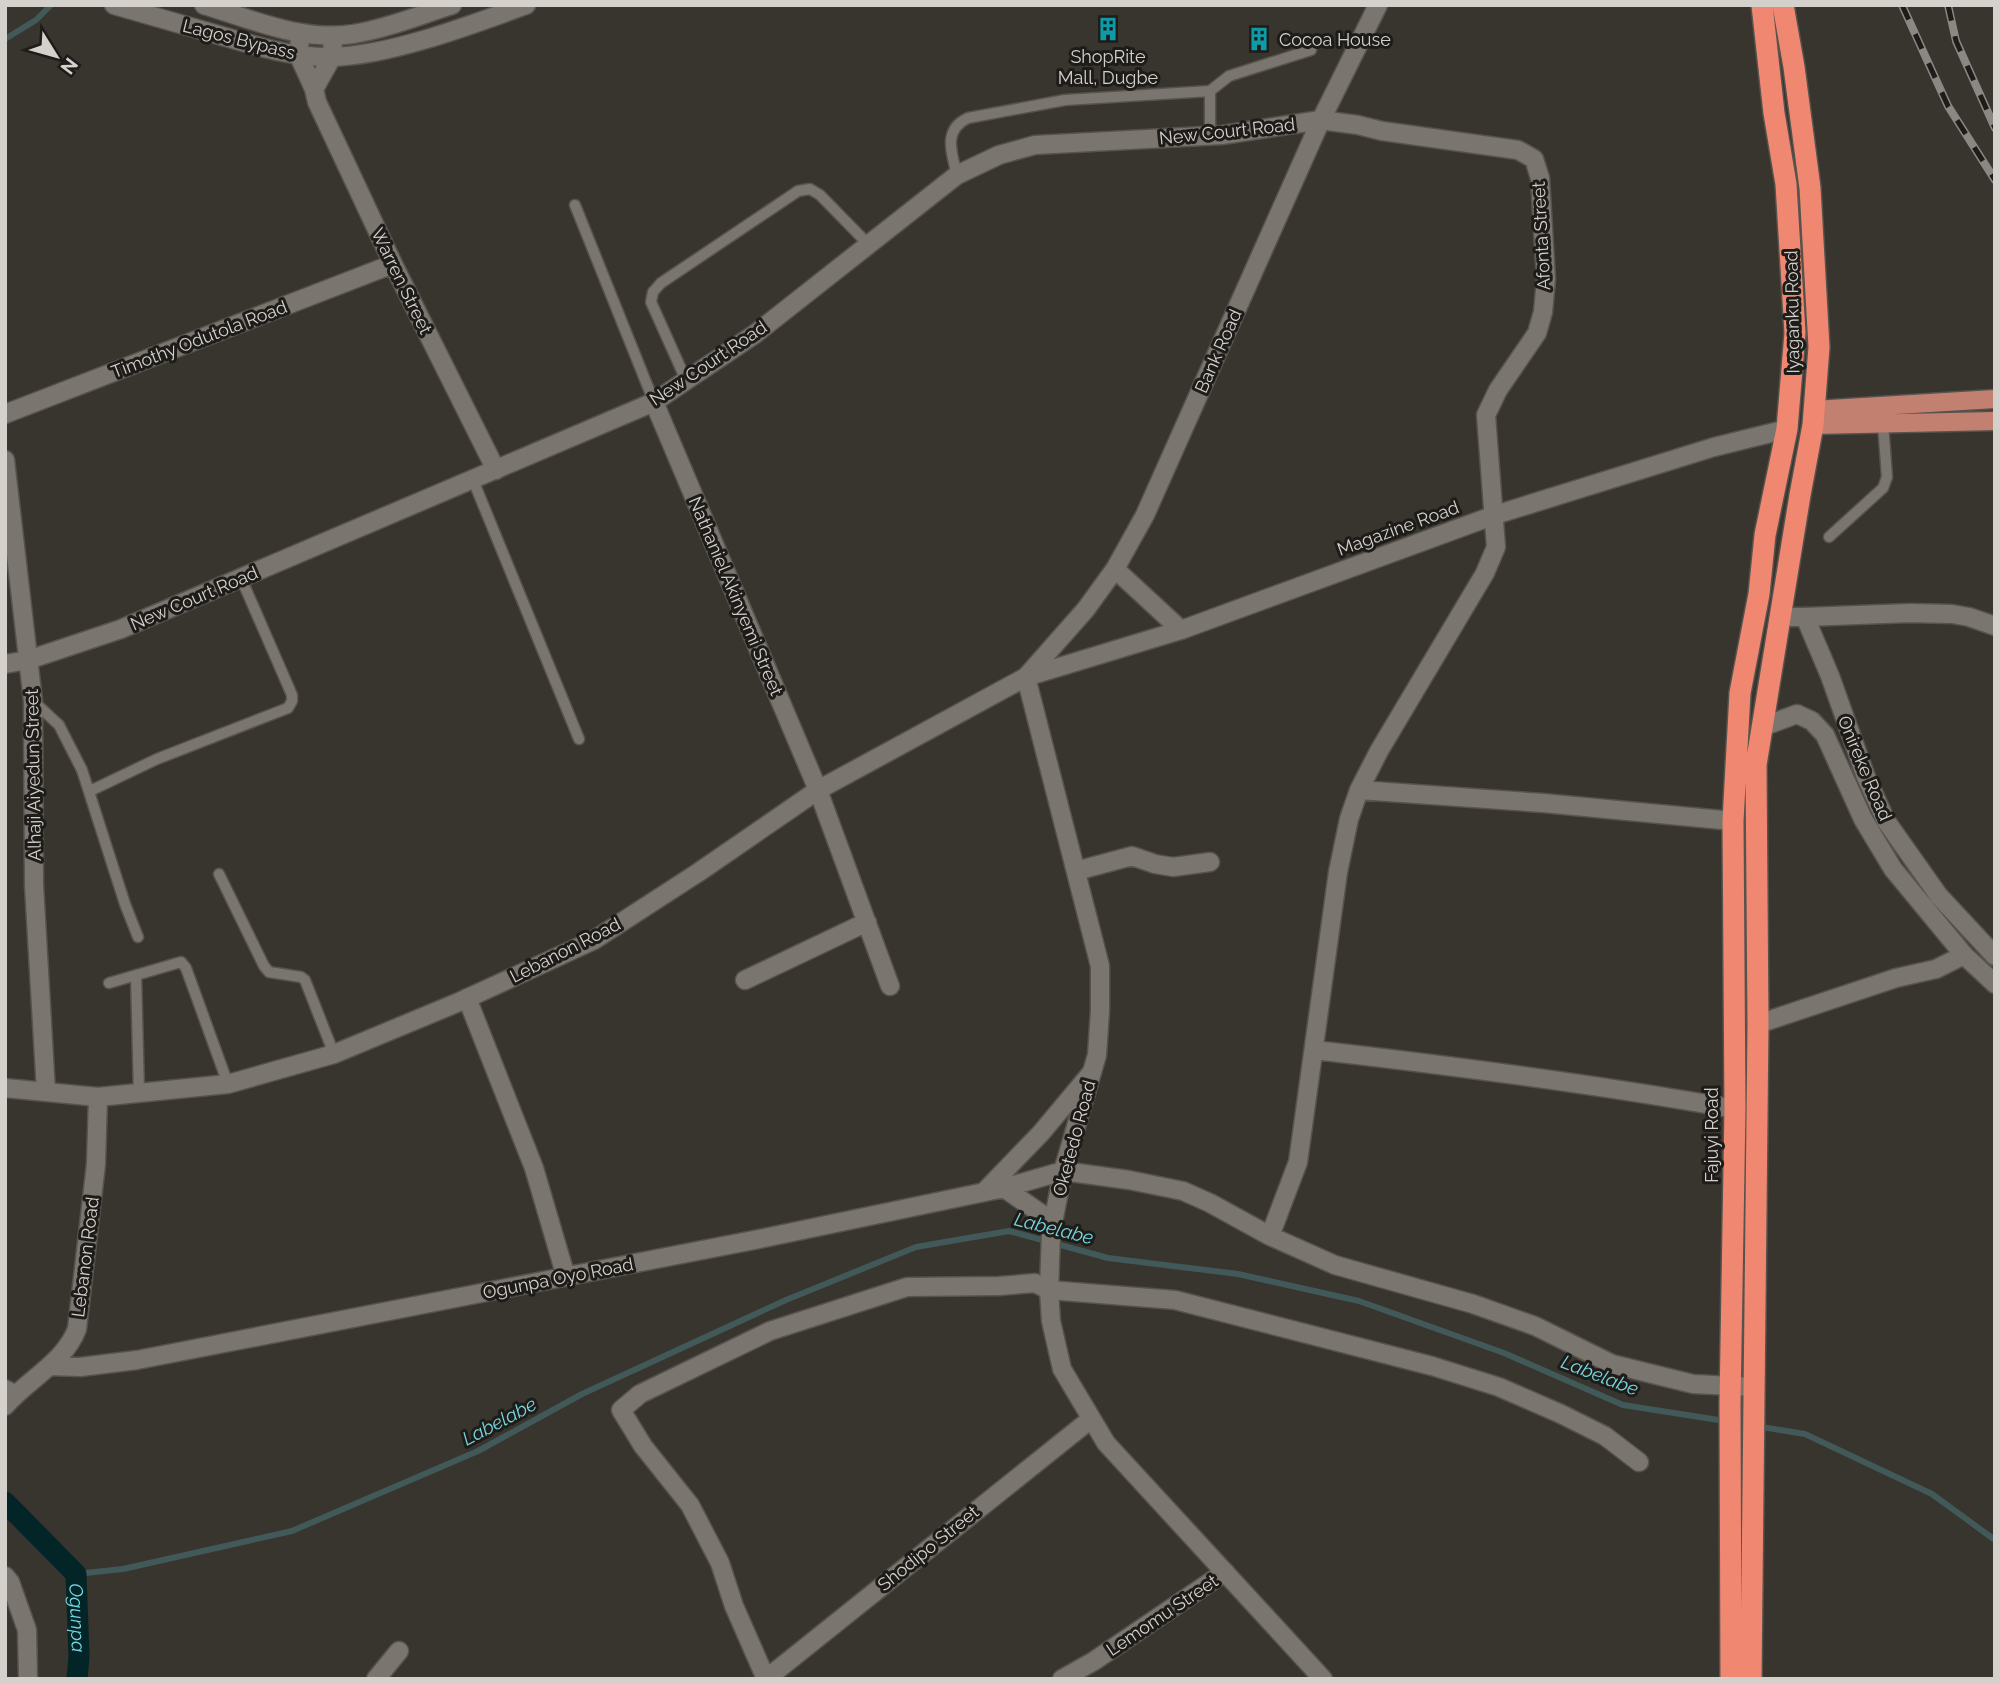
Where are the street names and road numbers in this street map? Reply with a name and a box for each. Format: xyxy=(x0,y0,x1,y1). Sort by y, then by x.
street label: Lagos Bypass xyxy=(180,15,298,63)
street label: New Court Road xyxy=(1158,113,1296,149)
street label: Afonta Street xyxy=(1528,181,1554,291)
street label: Warren Street xyxy=(367,224,437,338)
street label: Iyaganku Road xyxy=(1780,250,1804,374)
street label: Timothy Odutola Road xyxy=(108,296,290,382)
street label: Bank Road xyxy=(1190,306,1246,396)
street label: New Court Road xyxy=(645,316,771,410)
street label: Nathaniel Akinyemi Street xyxy=(685,493,787,699)
street label: Magazine Road xyxy=(1334,496,1462,560)
street label: New Court Road xyxy=(127,562,261,634)
street label: Alhaji Aiyedun Street xyxy=(21,689,45,861)
street label: Onireke Road xyxy=(1833,712,1897,824)
street label: Lebanon Road xyxy=(506,913,624,987)
street label: Oketedo Road xyxy=(1048,1078,1100,1198)
street label: Fajuyi Road xyxy=(1701,1087,1722,1183)
street label: Lebanon Road xyxy=(67,1196,103,1318)
street label: Ogunpa Oyo Road xyxy=(481,1253,635,1303)
street label: Shodipo Street xyxy=(873,1501,983,1595)
street label: Lemomu Street xyxy=(1102,1570,1222,1660)

